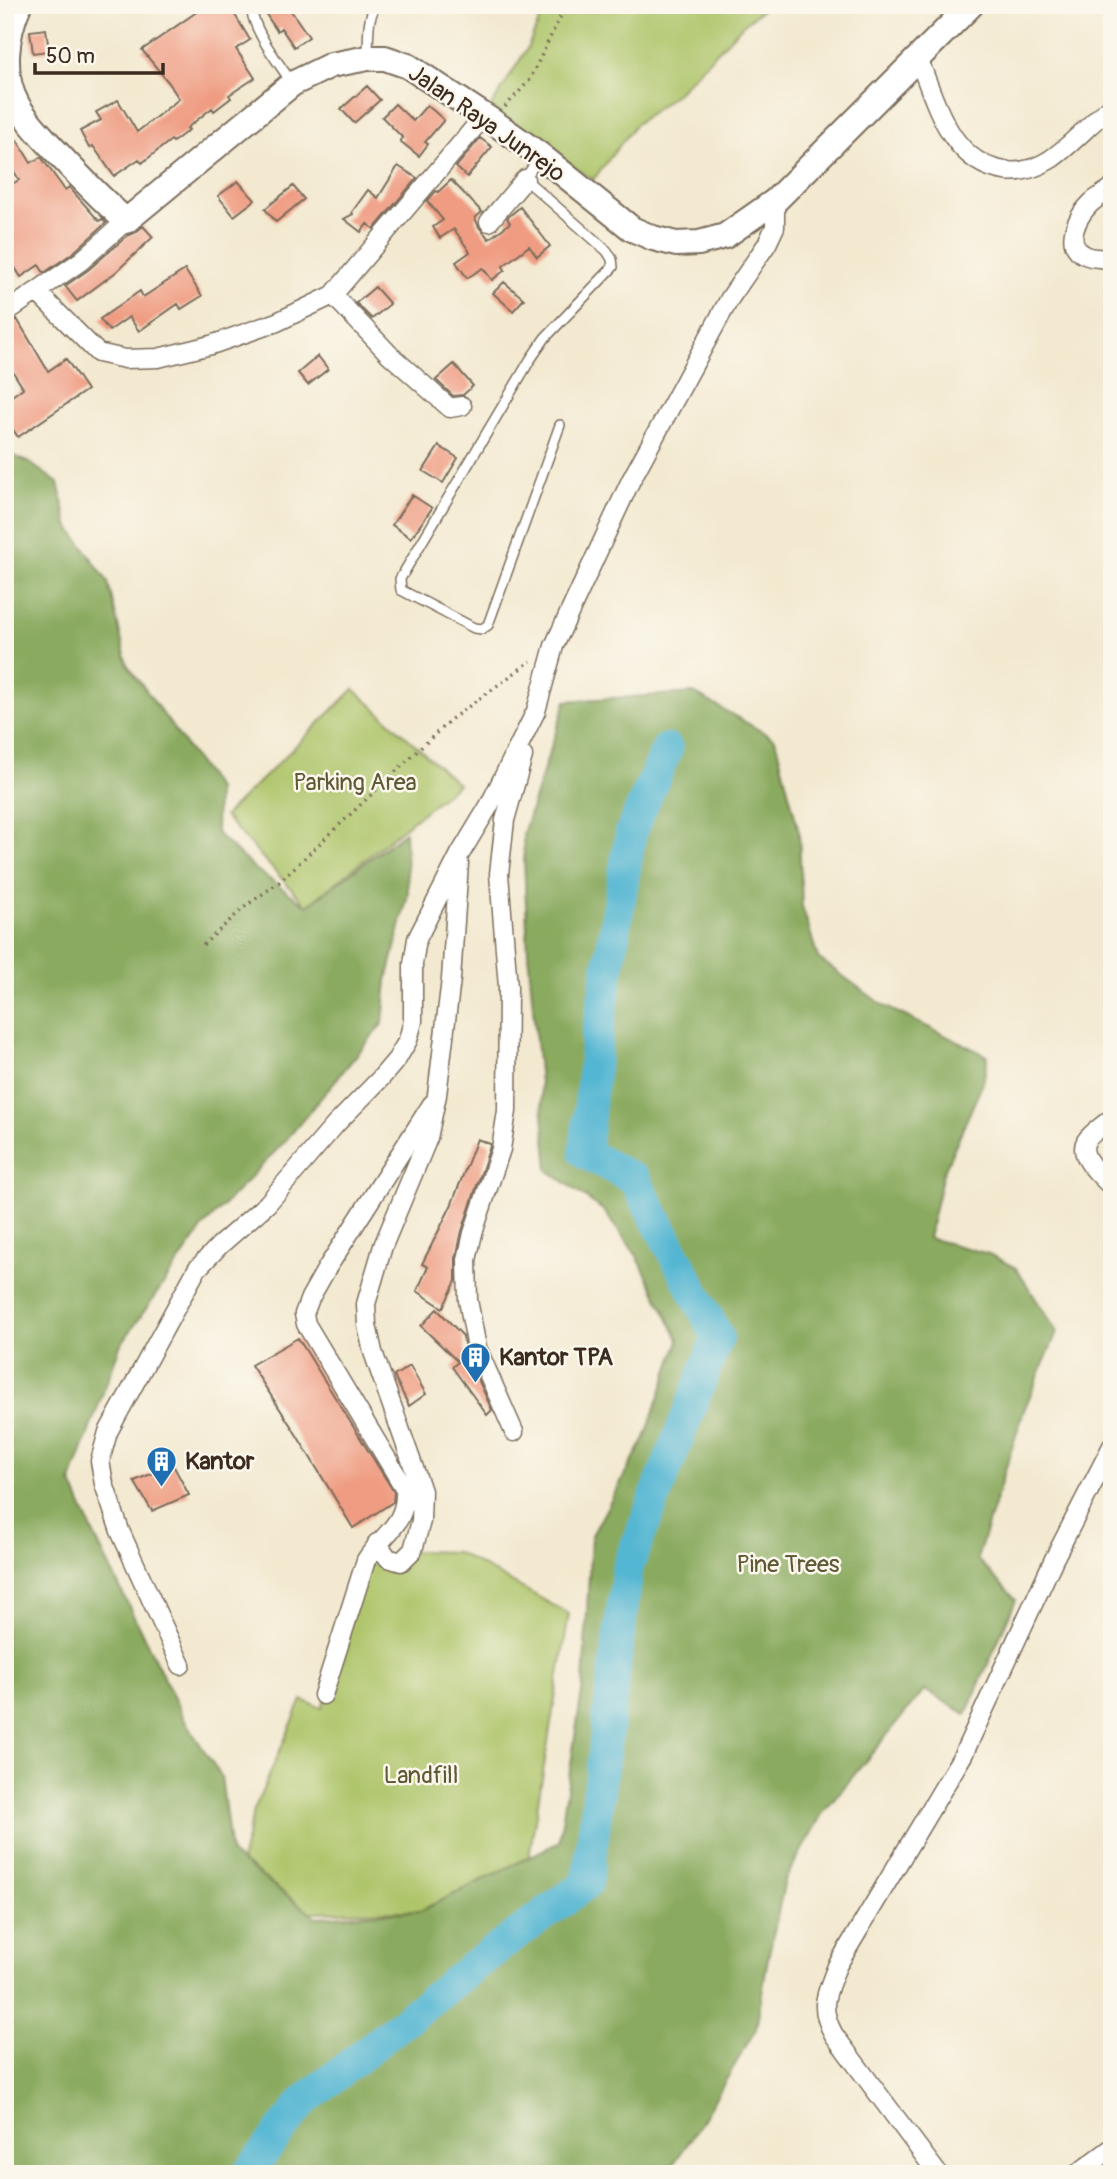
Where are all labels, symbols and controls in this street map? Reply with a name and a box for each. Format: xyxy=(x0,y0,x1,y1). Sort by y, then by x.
scale bar xyxy=(35,32,163,76)
text: 50 m xyxy=(46,43,95,70)
street label: Jalan Raya Junrejo xyxy=(403,59,571,188)
park label: Parking Area xyxy=(293,768,417,797)
building icon: Kantor TPA xyxy=(459,1340,493,1384)
place label: Kantor TPA xyxy=(499,1343,614,1372)
building icon: Kantor xyxy=(145,1444,179,1488)
place label: Kantor xyxy=(185,1447,255,1476)
park label: Pine Trees xyxy=(737,1550,840,1579)
park label: Landfill xyxy=(384,1761,458,1790)

